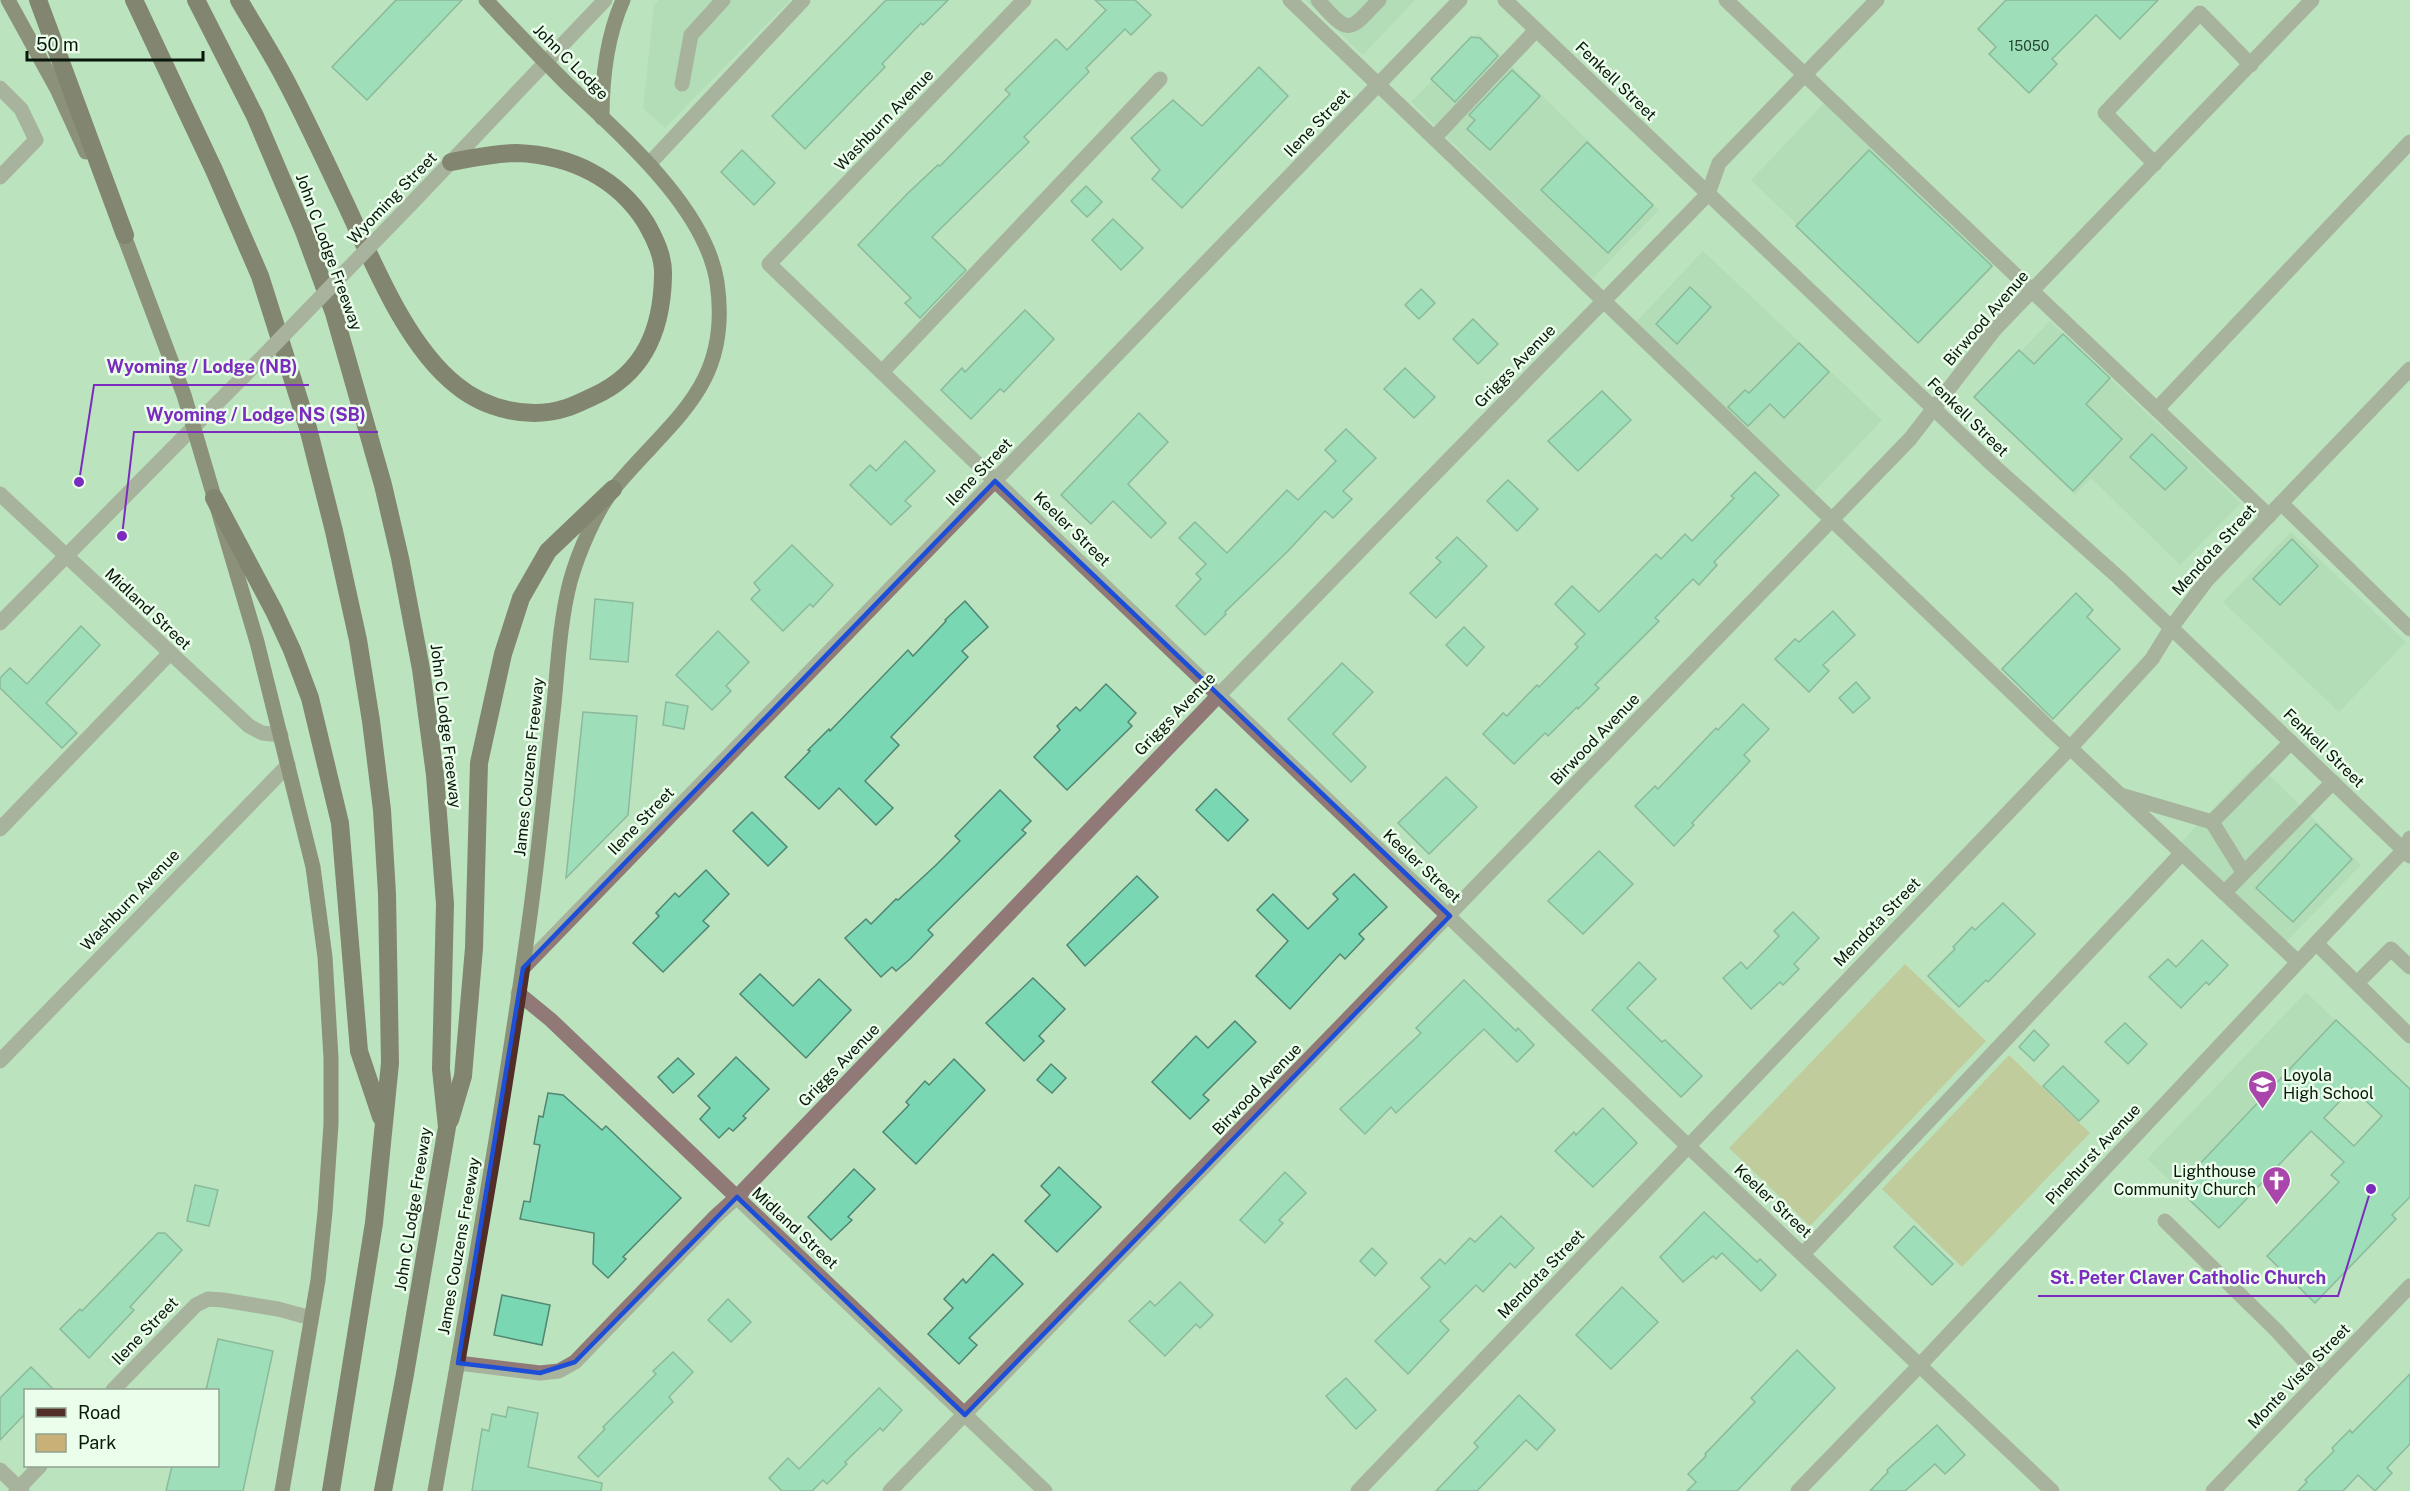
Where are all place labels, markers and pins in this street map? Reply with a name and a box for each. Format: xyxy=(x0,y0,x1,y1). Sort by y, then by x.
callout: Wyoming / Lodge (NB) xyxy=(94,349,309,385)
callout: Wyoming / Lodge NS (SB) xyxy=(134,396,378,432)
place label: Loyola High School xyxy=(2283,1066,2374,1103)
school or university icon: Loyola High School xyxy=(2246,1068,2278,1110)
place label: Lighthouse Community Church xyxy=(2114,1162,2256,1199)
church icon: Lighthouse Community Church xyxy=(2261,1164,2293,1206)
callout: St. Peter Claver Catholic Church xyxy=(2038,1260,2338,1296)

